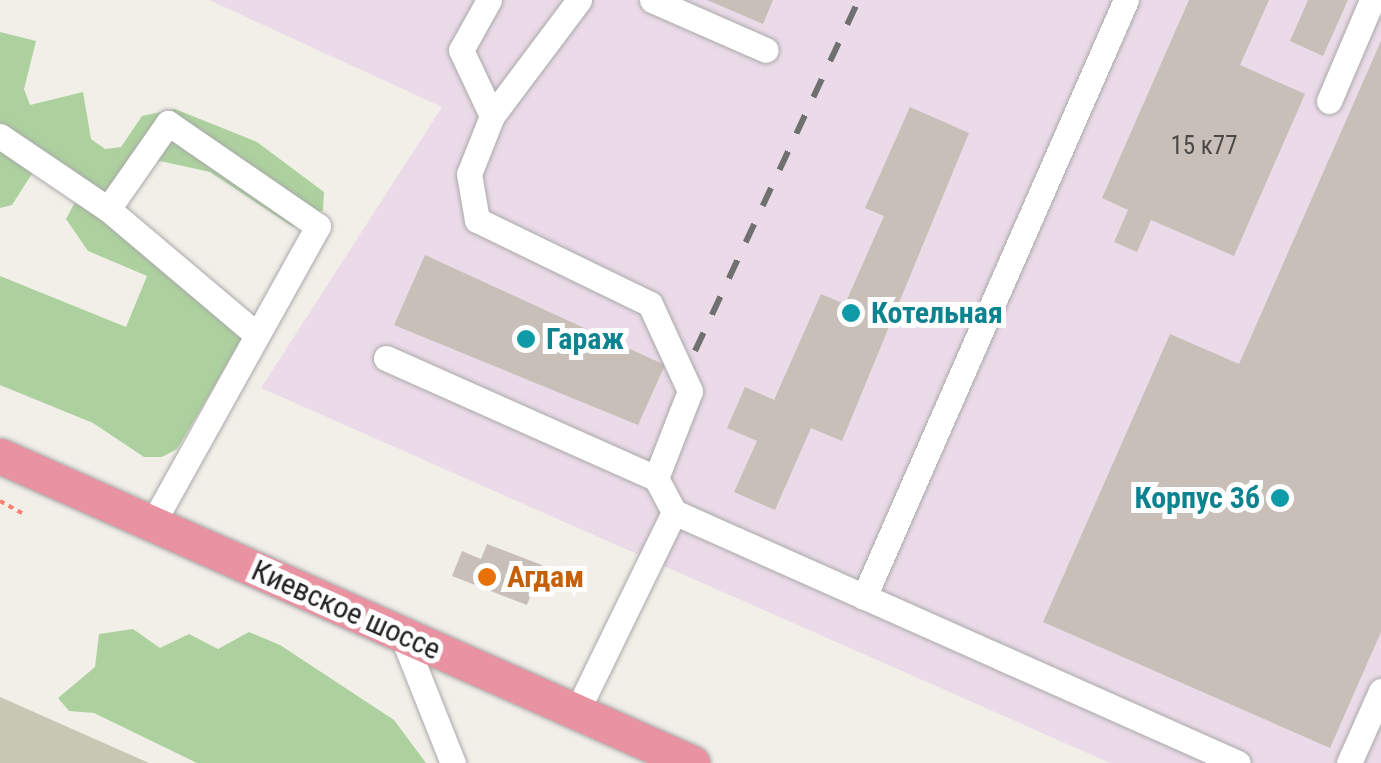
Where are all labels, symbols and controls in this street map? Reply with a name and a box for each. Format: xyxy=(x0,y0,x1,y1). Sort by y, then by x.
house number: 15 к77 xyxy=(1170,131,1238,161)
place label: Котельная xyxy=(871,295,1003,331)
marker: Котельная xyxy=(840,302,862,324)
place label: Гараж xyxy=(546,321,624,357)
marker: Гараж xyxy=(515,328,537,350)
place label: Корпус 3б xyxy=(1135,480,1260,516)
marker: Корпус 3б xyxy=(1269,487,1291,509)
street label: Киевское шоссе xyxy=(246,552,446,668)
place label: Агдам xyxy=(507,559,584,595)
marker: Агдам xyxy=(476,566,498,588)

